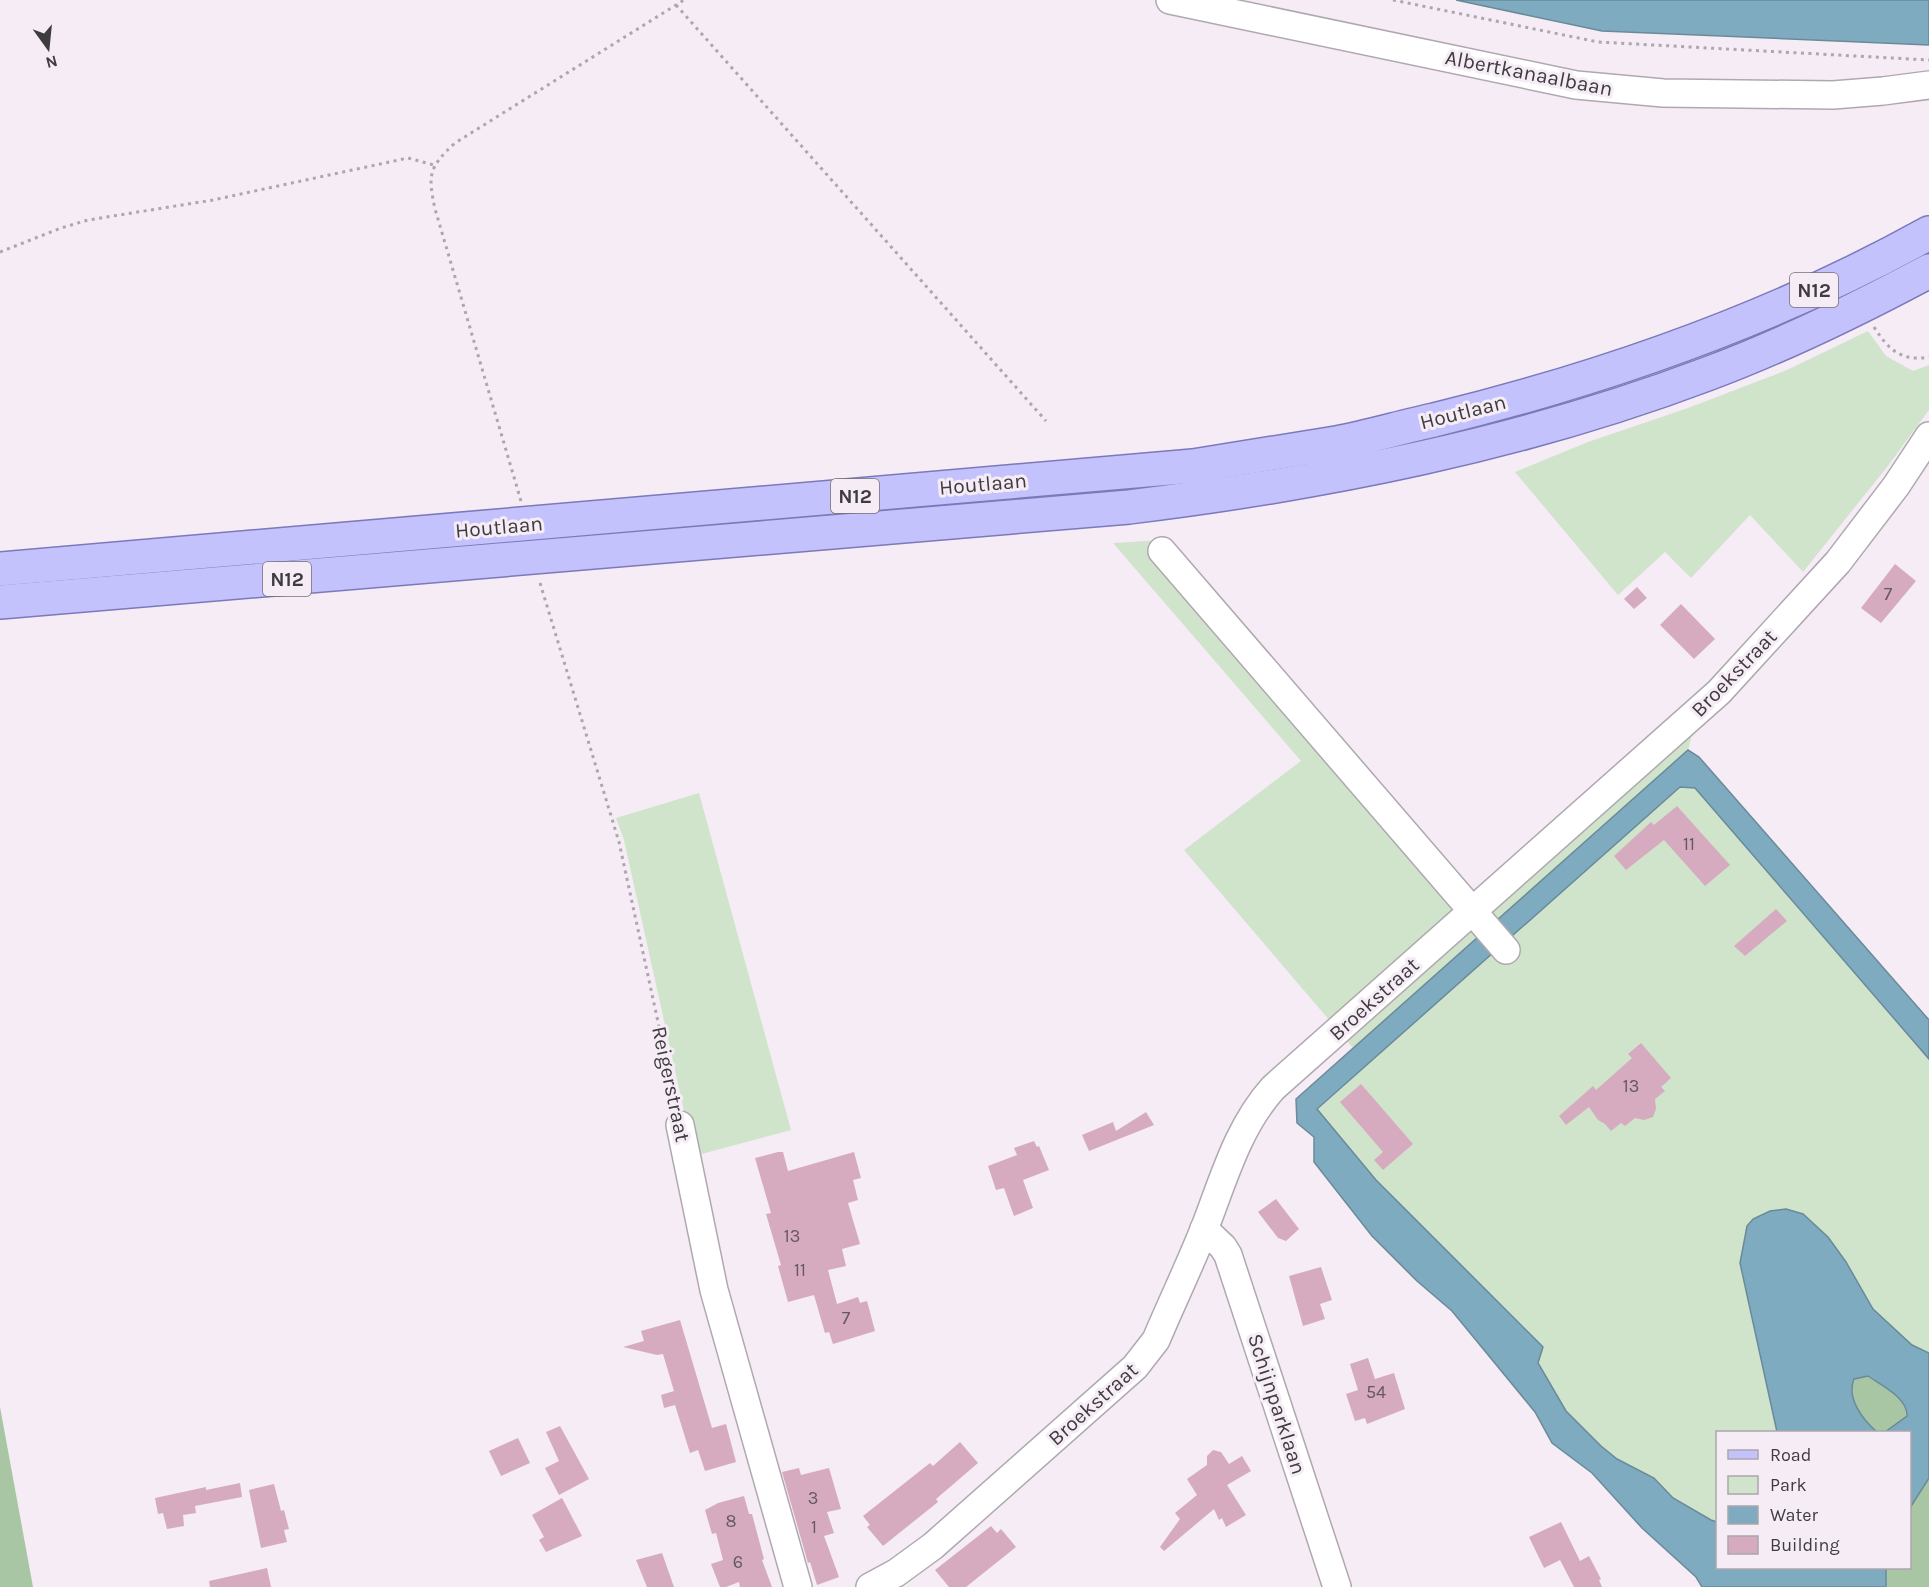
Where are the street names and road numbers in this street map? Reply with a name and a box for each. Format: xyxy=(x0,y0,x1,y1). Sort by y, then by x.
street label: Albertkanaalbaan xyxy=(1443,45,1615,101)
road number: N12 xyxy=(1790,273,1838,307)
street label: Houtlaan xyxy=(1417,390,1509,434)
street label: Houtlaan xyxy=(938,468,1028,500)
road number: N12 xyxy=(831,479,879,513)
street label: Houtlaan xyxy=(454,511,544,543)
road number: N12 xyxy=(263,562,311,596)
street label: Broekstraat xyxy=(1686,624,1782,722)
street label: Broekstraat xyxy=(1324,952,1424,1045)
street label: Reigerstraat xyxy=(647,1024,695,1144)
street label: Schijnparklaan xyxy=(1243,1331,1311,1477)
street label: Broekstraat xyxy=(1043,1357,1143,1450)

